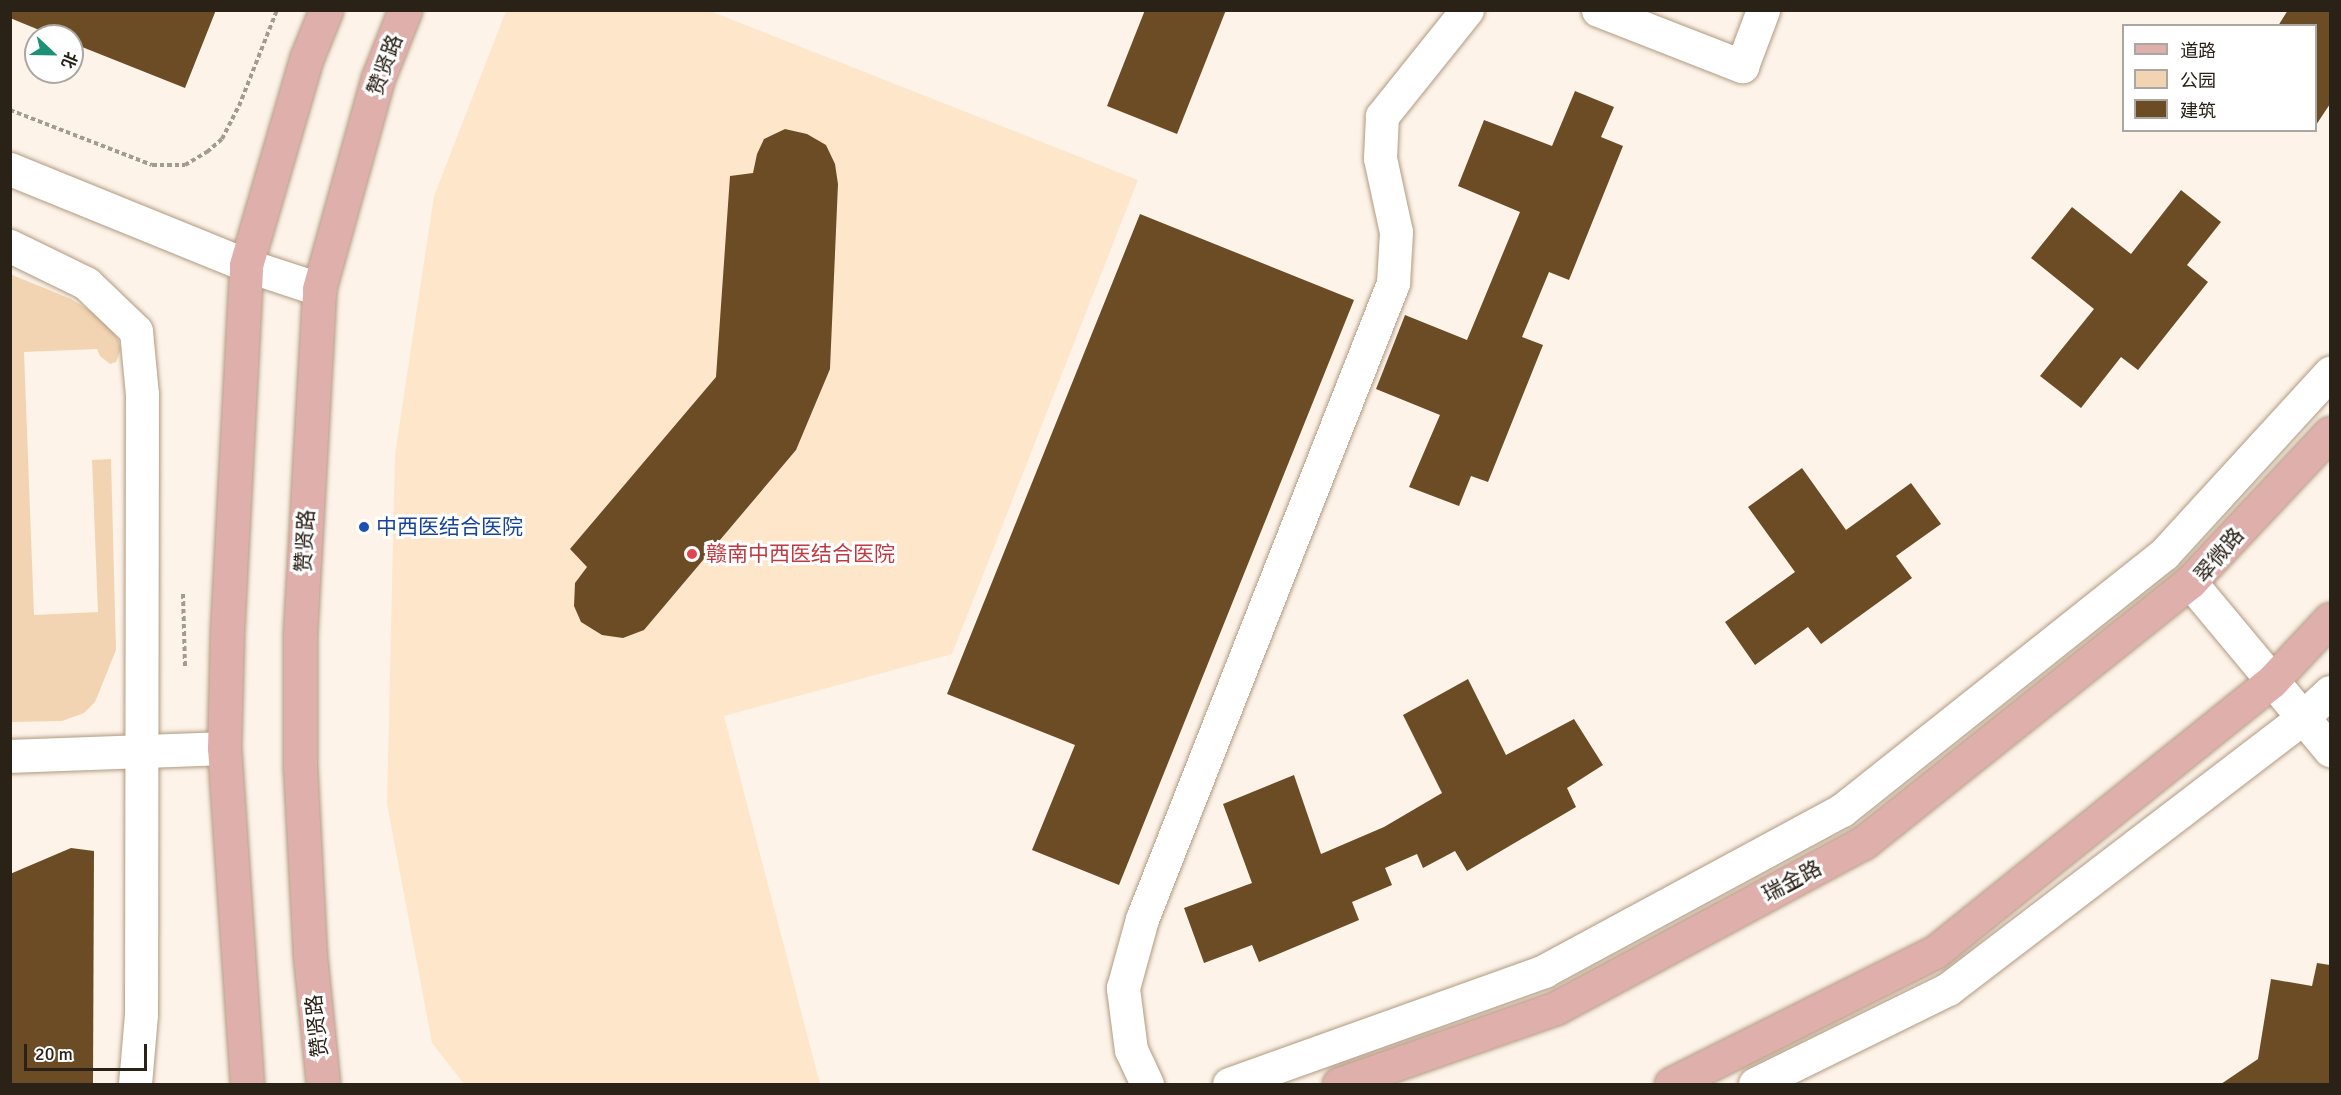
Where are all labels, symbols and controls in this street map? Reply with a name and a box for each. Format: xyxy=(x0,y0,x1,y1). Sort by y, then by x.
north arrow xyxy=(24,24,84,84)
legend xyxy=(2122,24,2317,132)
street label: 赞贤路 xyxy=(362,31,408,99)
text: 道路 xyxy=(2180,40,2216,62)
text: 北 xyxy=(57,49,81,71)
text: 公园 xyxy=(2180,70,2216,92)
text: 建筑 xyxy=(2180,100,2216,122)
street label: 赞贤路 xyxy=(291,509,319,573)
place label: 中西医结合医院 xyxy=(376,514,523,540)
marker: 中西医结合医院 xyxy=(357,520,371,534)
street label: 翠微路 xyxy=(2189,523,2249,587)
place label: 赣南中西医结合医院 xyxy=(706,541,895,567)
marker: 赣南中西医结合医院 xyxy=(683,545,701,563)
street label: 瑞金路 xyxy=(1758,855,1826,907)
street label: 赞贤路 xyxy=(301,993,333,1059)
scale bar xyxy=(27,1032,150,1070)
text: 20 m xyxy=(35,1043,73,1065)

